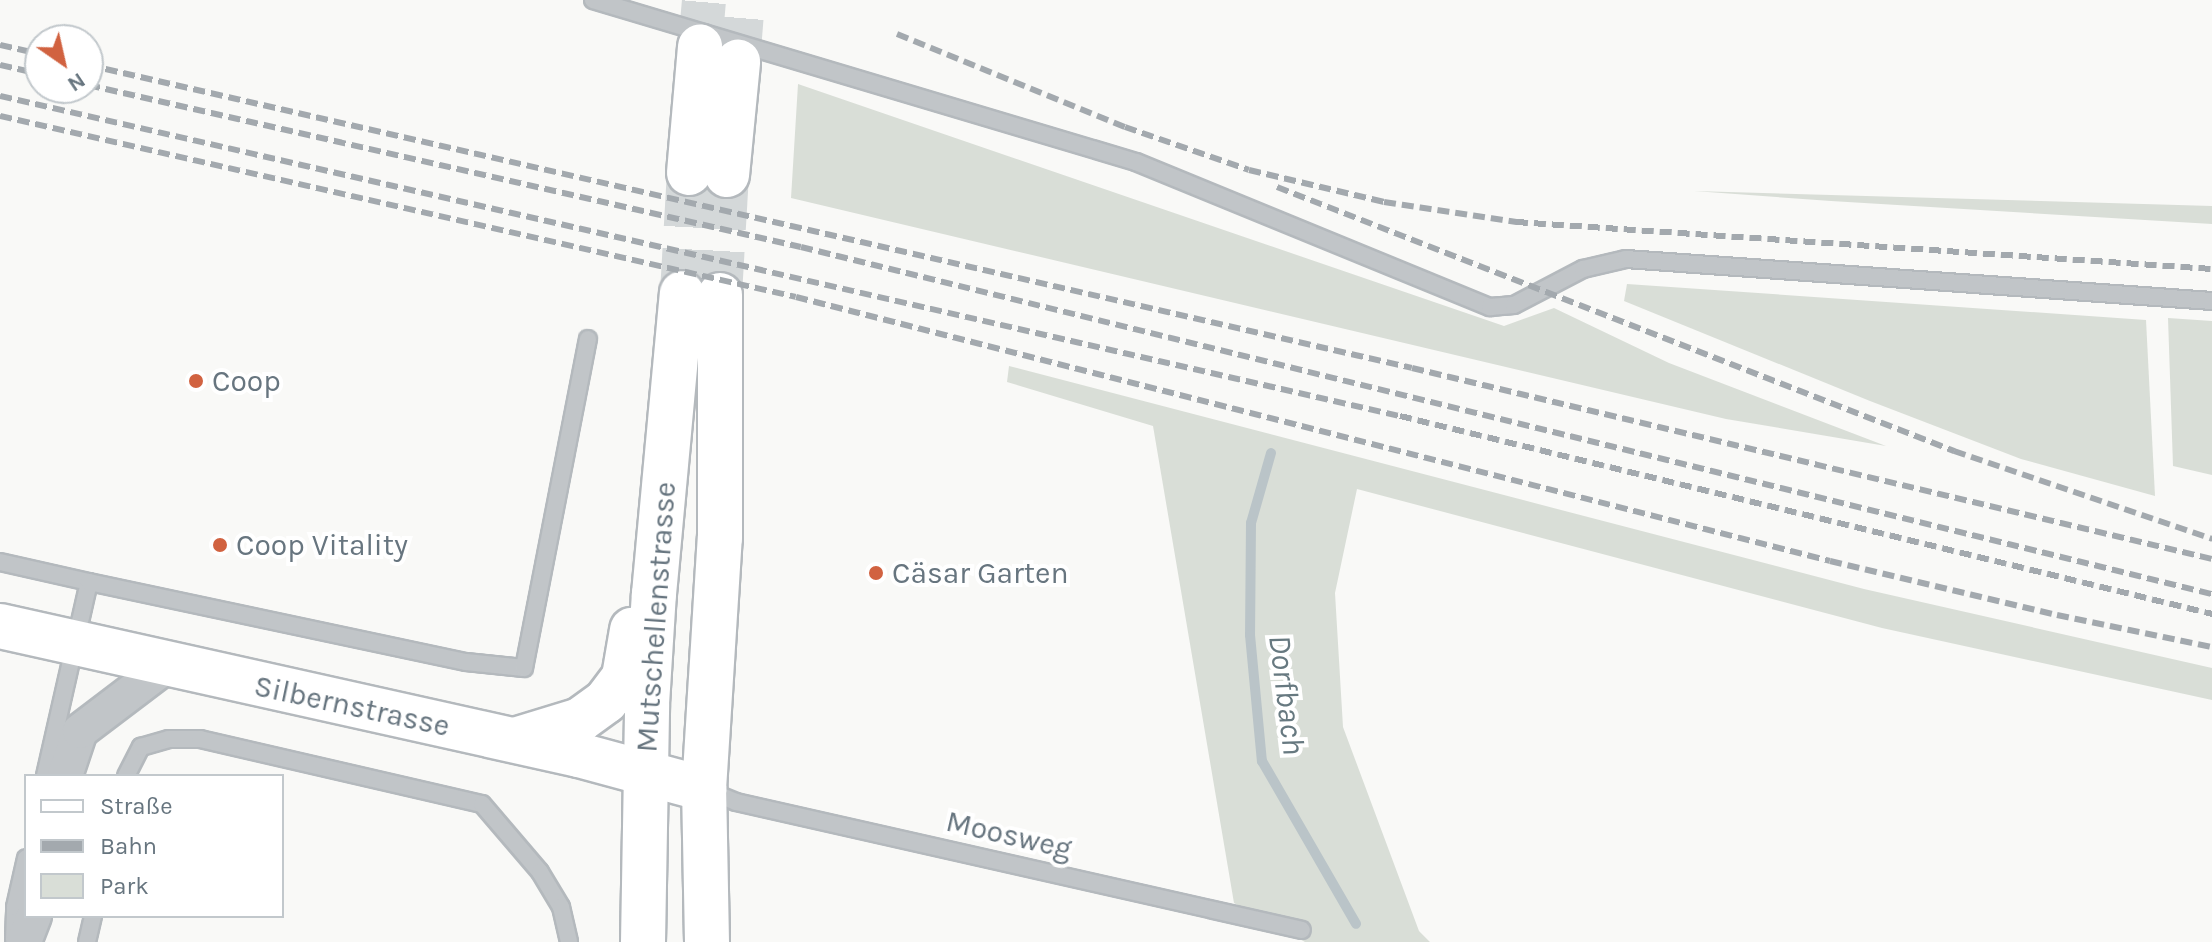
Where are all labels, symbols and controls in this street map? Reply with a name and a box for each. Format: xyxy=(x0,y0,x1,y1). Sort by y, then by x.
north arrow xyxy=(24,24,104,104)
text: N xyxy=(62,67,90,97)
place label: Coop xyxy=(212,363,281,399)
marker: Coop xyxy=(187,372,205,390)
street label: Mutschellenstrasse xyxy=(629,480,683,754)
place label: Coop Vitality xyxy=(236,527,408,563)
marker: Coop Vitality xyxy=(211,536,229,554)
place label: Cäsar Garten xyxy=(892,555,1069,591)
marker: Cäsar Garten xyxy=(867,564,885,582)
water label: Dorfbach xyxy=(1260,633,1312,757)
street label: Silbernstrasse xyxy=(251,668,453,744)
legend xyxy=(24,774,284,918)
text: Straße xyxy=(100,792,172,820)
street label: Moosweg xyxy=(943,803,1075,867)
text: Bahn xyxy=(100,832,157,860)
text: Park xyxy=(100,872,149,900)

